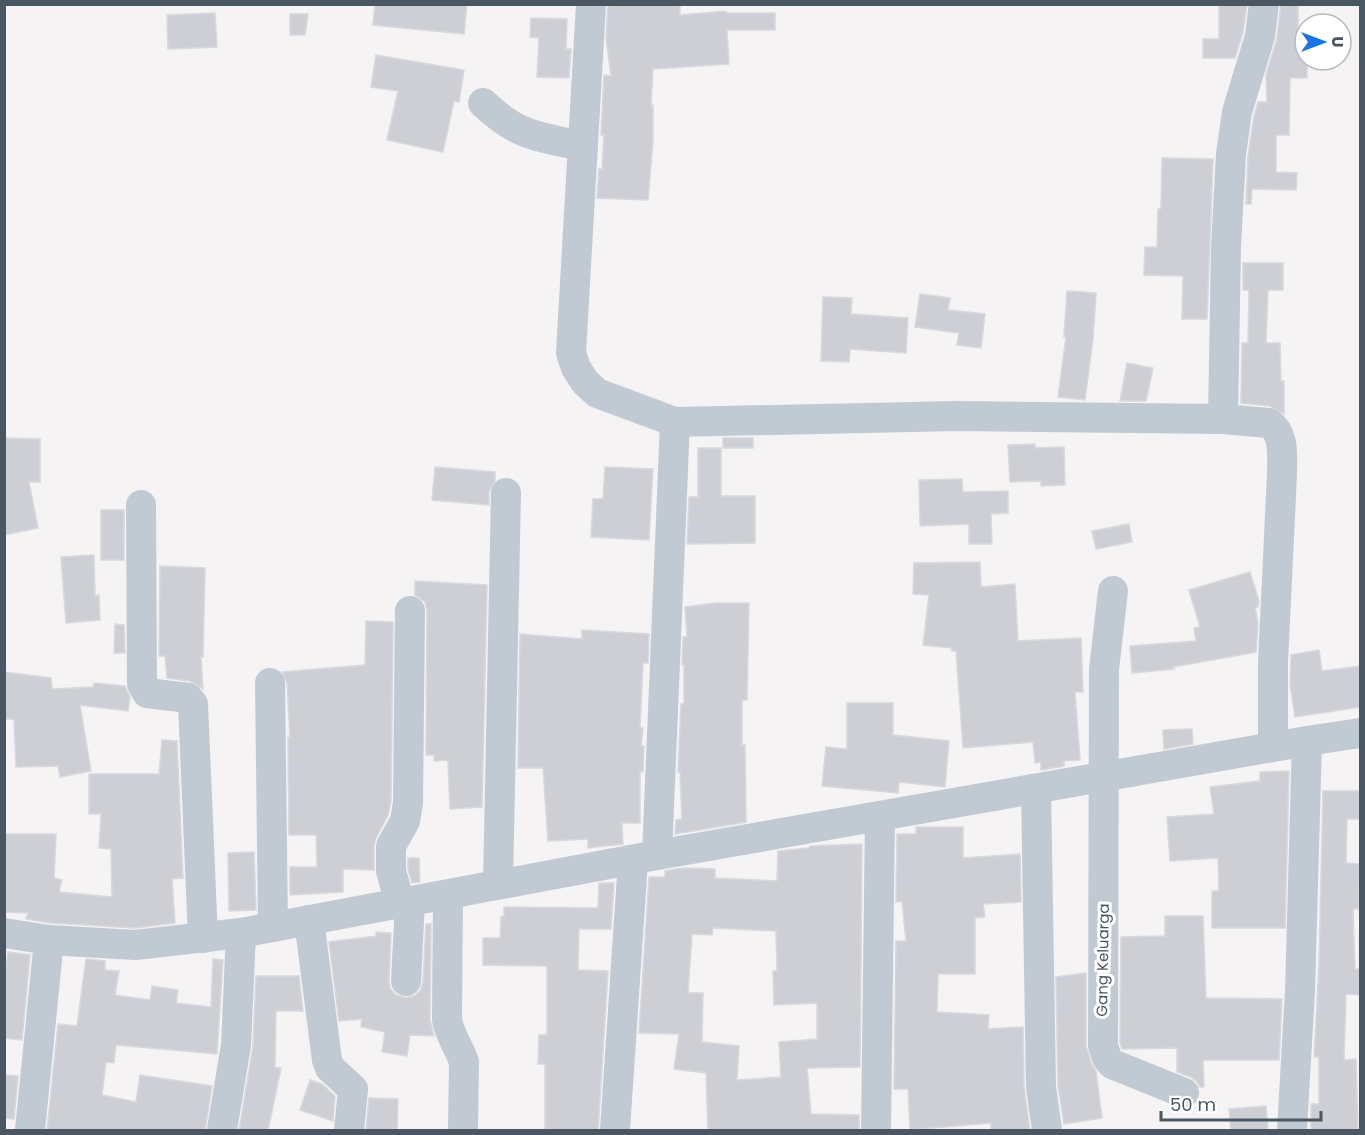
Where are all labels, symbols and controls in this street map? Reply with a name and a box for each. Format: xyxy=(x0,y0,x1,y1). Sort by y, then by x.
north arrow xyxy=(1293,12,1353,72)
text: U xyxy=(1326,36,1349,48)
street label: Gang Keluarga xyxy=(1091,903,1114,1017)
scale bar xyxy=(1161,1084,1322,1122)
text: 50 m xyxy=(1170,1092,1216,1117)

